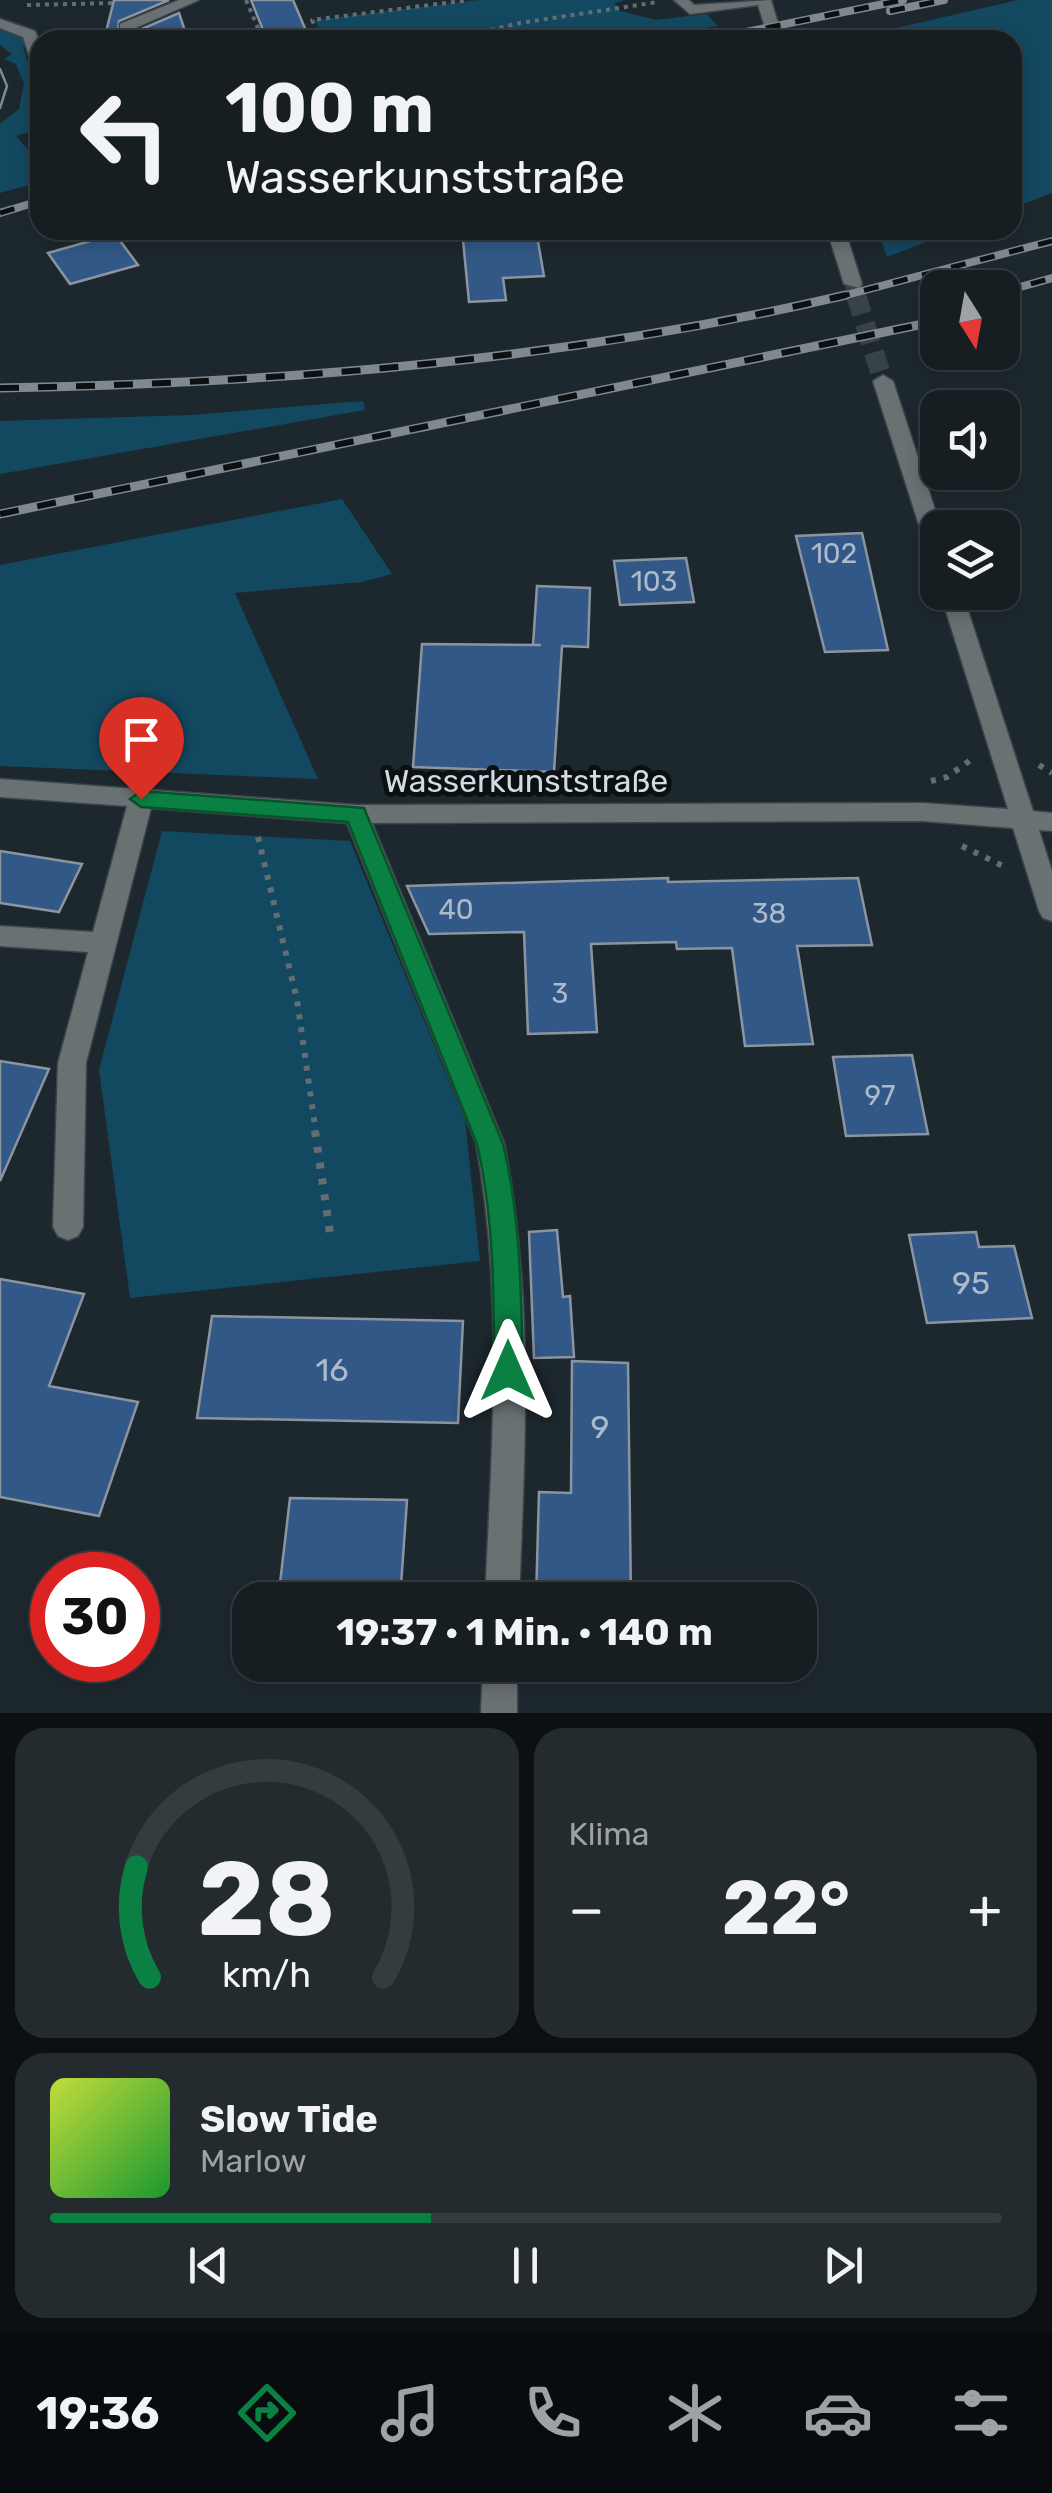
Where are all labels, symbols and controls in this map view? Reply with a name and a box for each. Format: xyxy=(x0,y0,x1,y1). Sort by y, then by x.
text: 100 m xyxy=(225,67,434,150)
icon: left xyxy=(60,70,190,200)
text: Wasserkunststraße xyxy=(225,151,625,204)
north arrow xyxy=(920,270,1020,370)
map controls xyxy=(920,270,1020,610)
button: sound xyxy=(920,390,1020,490)
button: layers xyxy=(920,510,1020,610)
house number: 102 xyxy=(811,537,857,570)
house number: 103 xyxy=(631,565,677,598)
pin xyxy=(99,697,184,800)
icon: arrive xyxy=(114,712,169,767)
street label: Wasserkunststraße xyxy=(384,762,668,800)
house number: 40 xyxy=(438,893,474,926)
house number: 38 xyxy=(752,897,786,930)
house number: 3 xyxy=(552,977,568,1010)
house number: 97 xyxy=(865,1079,895,1112)
house number: 95 xyxy=(952,1264,990,1302)
position arrow xyxy=(456,1319,560,1423)
house number: 16 xyxy=(316,1351,349,1389)
house number: 9 xyxy=(591,1408,609,1446)
speed limit sign: 30 xyxy=(30,1552,160,1682)
text: 19:37 · 1 Min. · 140 m xyxy=(336,1609,713,1655)
text: Klima xyxy=(569,1815,649,1853)
text: 28 xyxy=(198,1838,336,1961)
text: 22° xyxy=(722,1864,850,1953)
text: − xyxy=(569,1877,604,1942)
text: + xyxy=(968,1877,1002,1942)
text: km/h xyxy=(222,1954,311,1996)
text: Slow Tide xyxy=(200,2096,378,2142)
text: Marlow xyxy=(200,2142,307,2180)
icon: previous xyxy=(181,2238,236,2293)
icon: pause xyxy=(498,2238,553,2293)
icon: next xyxy=(816,2238,871,2293)
icon: directions xyxy=(232,2378,302,2448)
icon: music xyxy=(375,2378,445,2448)
icon: phone xyxy=(518,2378,588,2448)
icon: climate xyxy=(660,2378,730,2448)
icon: car xyxy=(803,2378,873,2448)
icon: filters xyxy=(946,2378,1016,2448)
text: 19:36 xyxy=(36,2387,160,2440)

